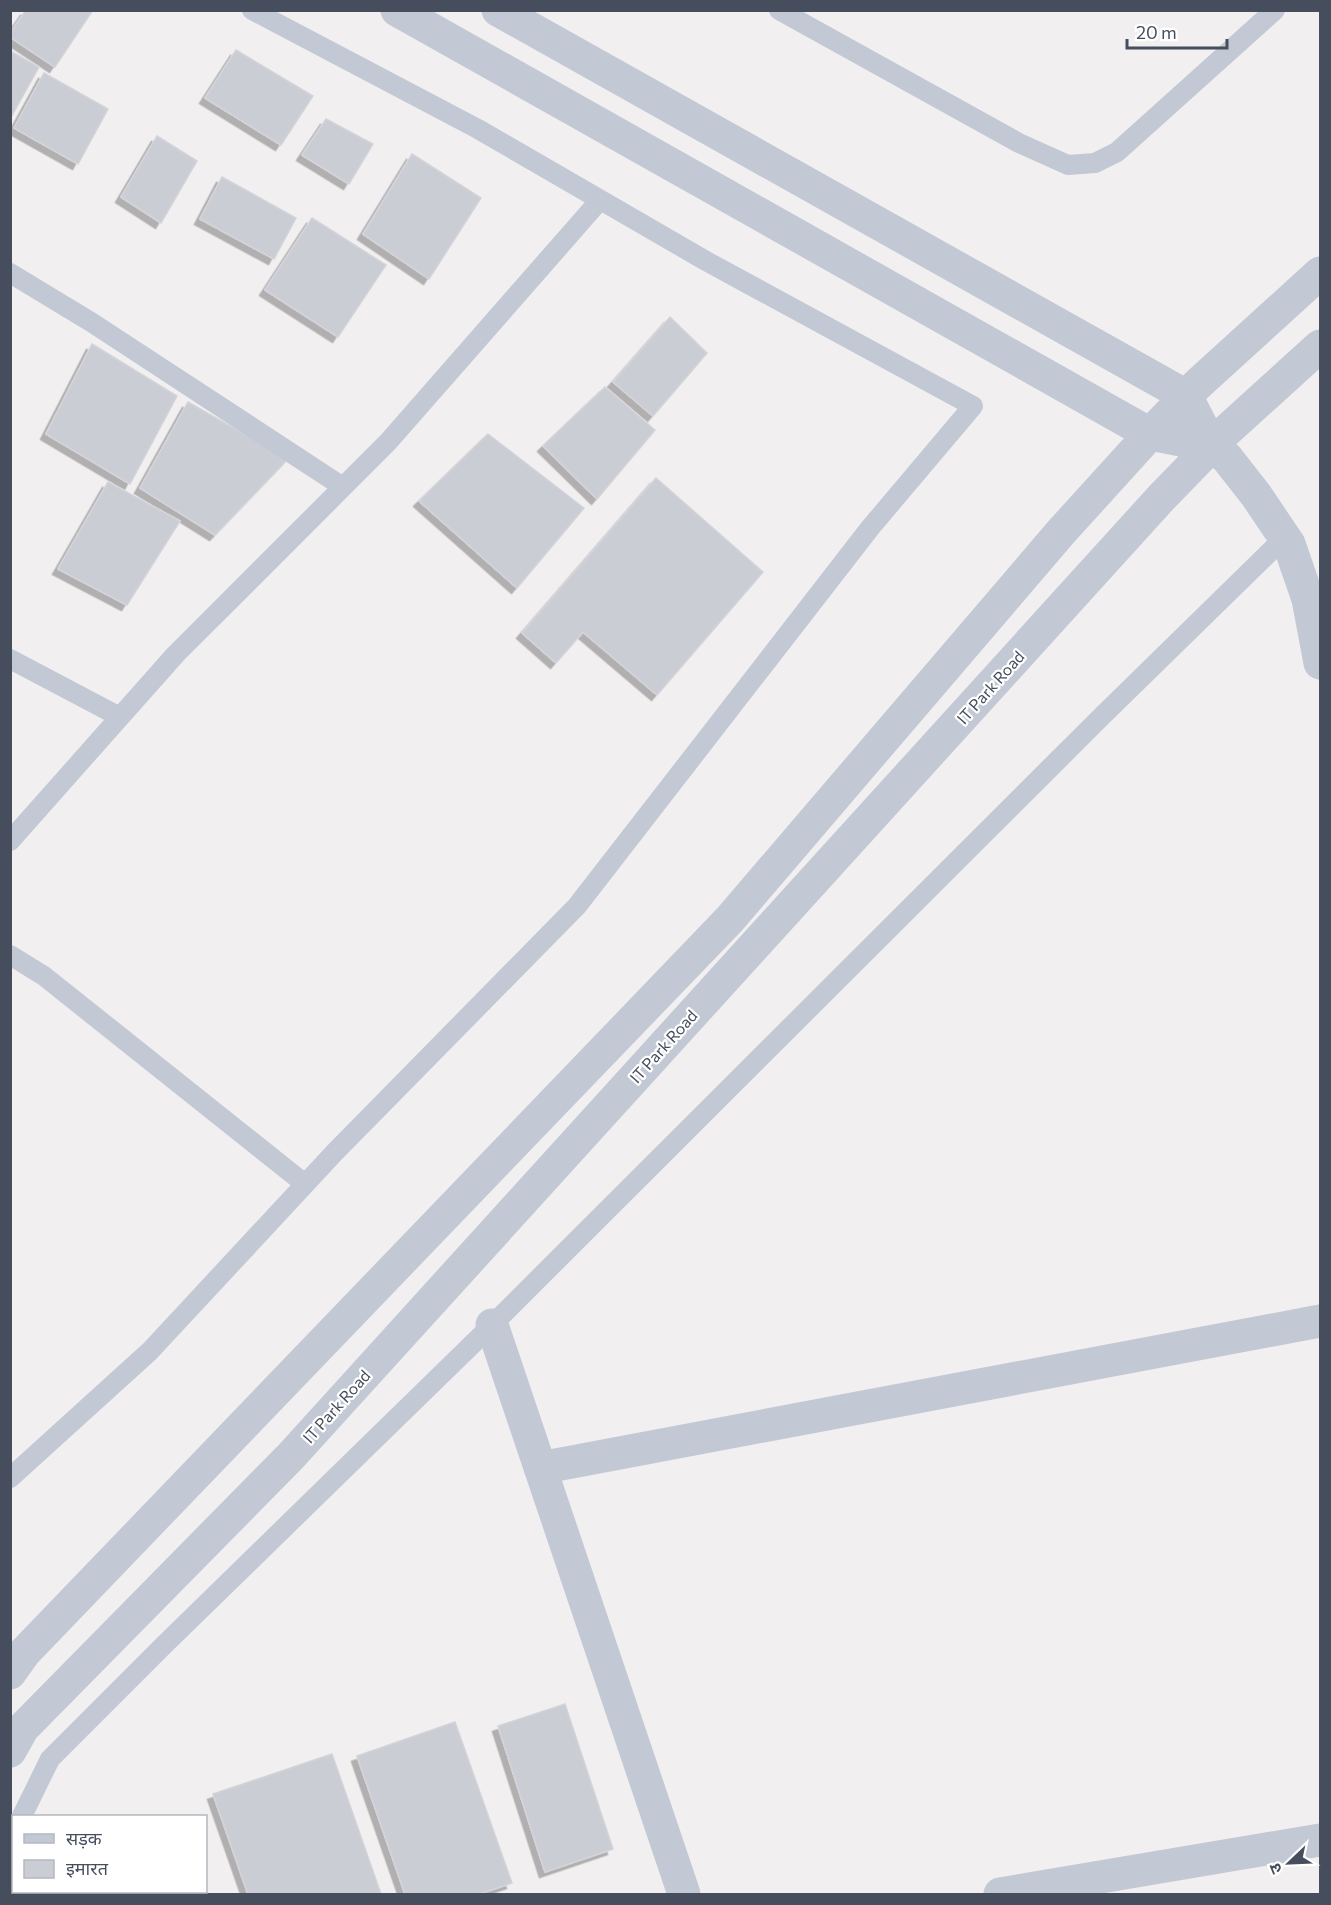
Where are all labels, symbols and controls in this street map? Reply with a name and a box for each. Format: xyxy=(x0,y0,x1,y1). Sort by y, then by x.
scale bar xyxy=(1127,12,1228,50)
text: 20 m xyxy=(1136,21,1177,43)
street label: IT Park Road xyxy=(952,647,1028,727)
street label: IT Park Road xyxy=(625,1006,701,1086)
street label: IT Park Road xyxy=(298,1366,374,1446)
legend xyxy=(12,1815,207,1893)
text: सड़क xyxy=(66,1827,103,1849)
north arrow xyxy=(1259,1833,1319,1893)
text: इमारत xyxy=(66,1857,109,1879)
text: उ xyxy=(1264,1860,1285,1877)

